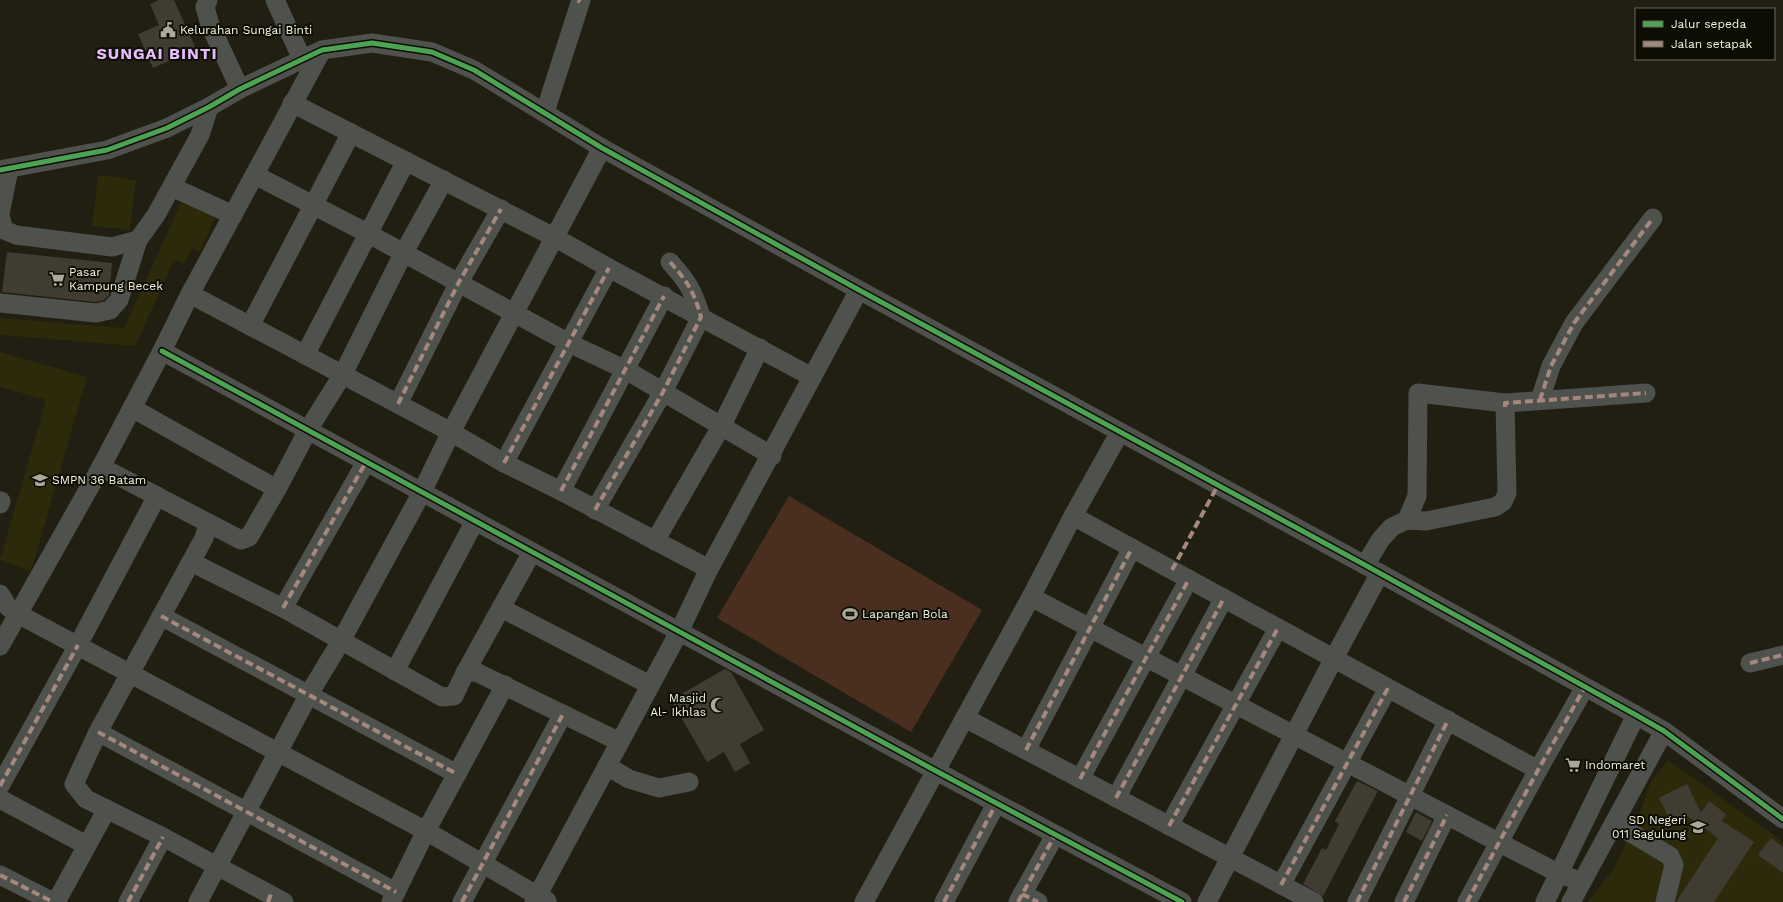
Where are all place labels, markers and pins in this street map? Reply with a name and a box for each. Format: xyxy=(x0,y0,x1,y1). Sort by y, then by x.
public building icon: Kelurahan Sungai Binti xyxy=(159,21,177,39)
place label: Kelurahan Sungai Binti xyxy=(180,23,312,37)
place label: Pasar Kampung Becek xyxy=(69,265,163,293)
supermarket icon: Pasar Kampung Becek xyxy=(48,270,66,288)
school or university icon: SMPN 36 Batam xyxy=(31,471,49,489)
place label: SMPN 36 Batam xyxy=(52,473,146,487)
sports icon: Lapangan Bola xyxy=(841,605,859,623)
place label: Lapangan Bola xyxy=(862,607,948,621)
place label: Masjid Al- Ikhlas xyxy=(650,691,706,719)
mosque icon: Masjid Al- Ikhlas xyxy=(709,696,727,714)
supermarket icon: Indomaret xyxy=(1564,756,1582,774)
place label: Indomaret xyxy=(1585,758,1645,772)
place label: SD Negeri 011 Sagulung xyxy=(1612,813,1687,841)
school or university icon: SD Negeri 011 Sagulung xyxy=(1689,818,1707,836)

